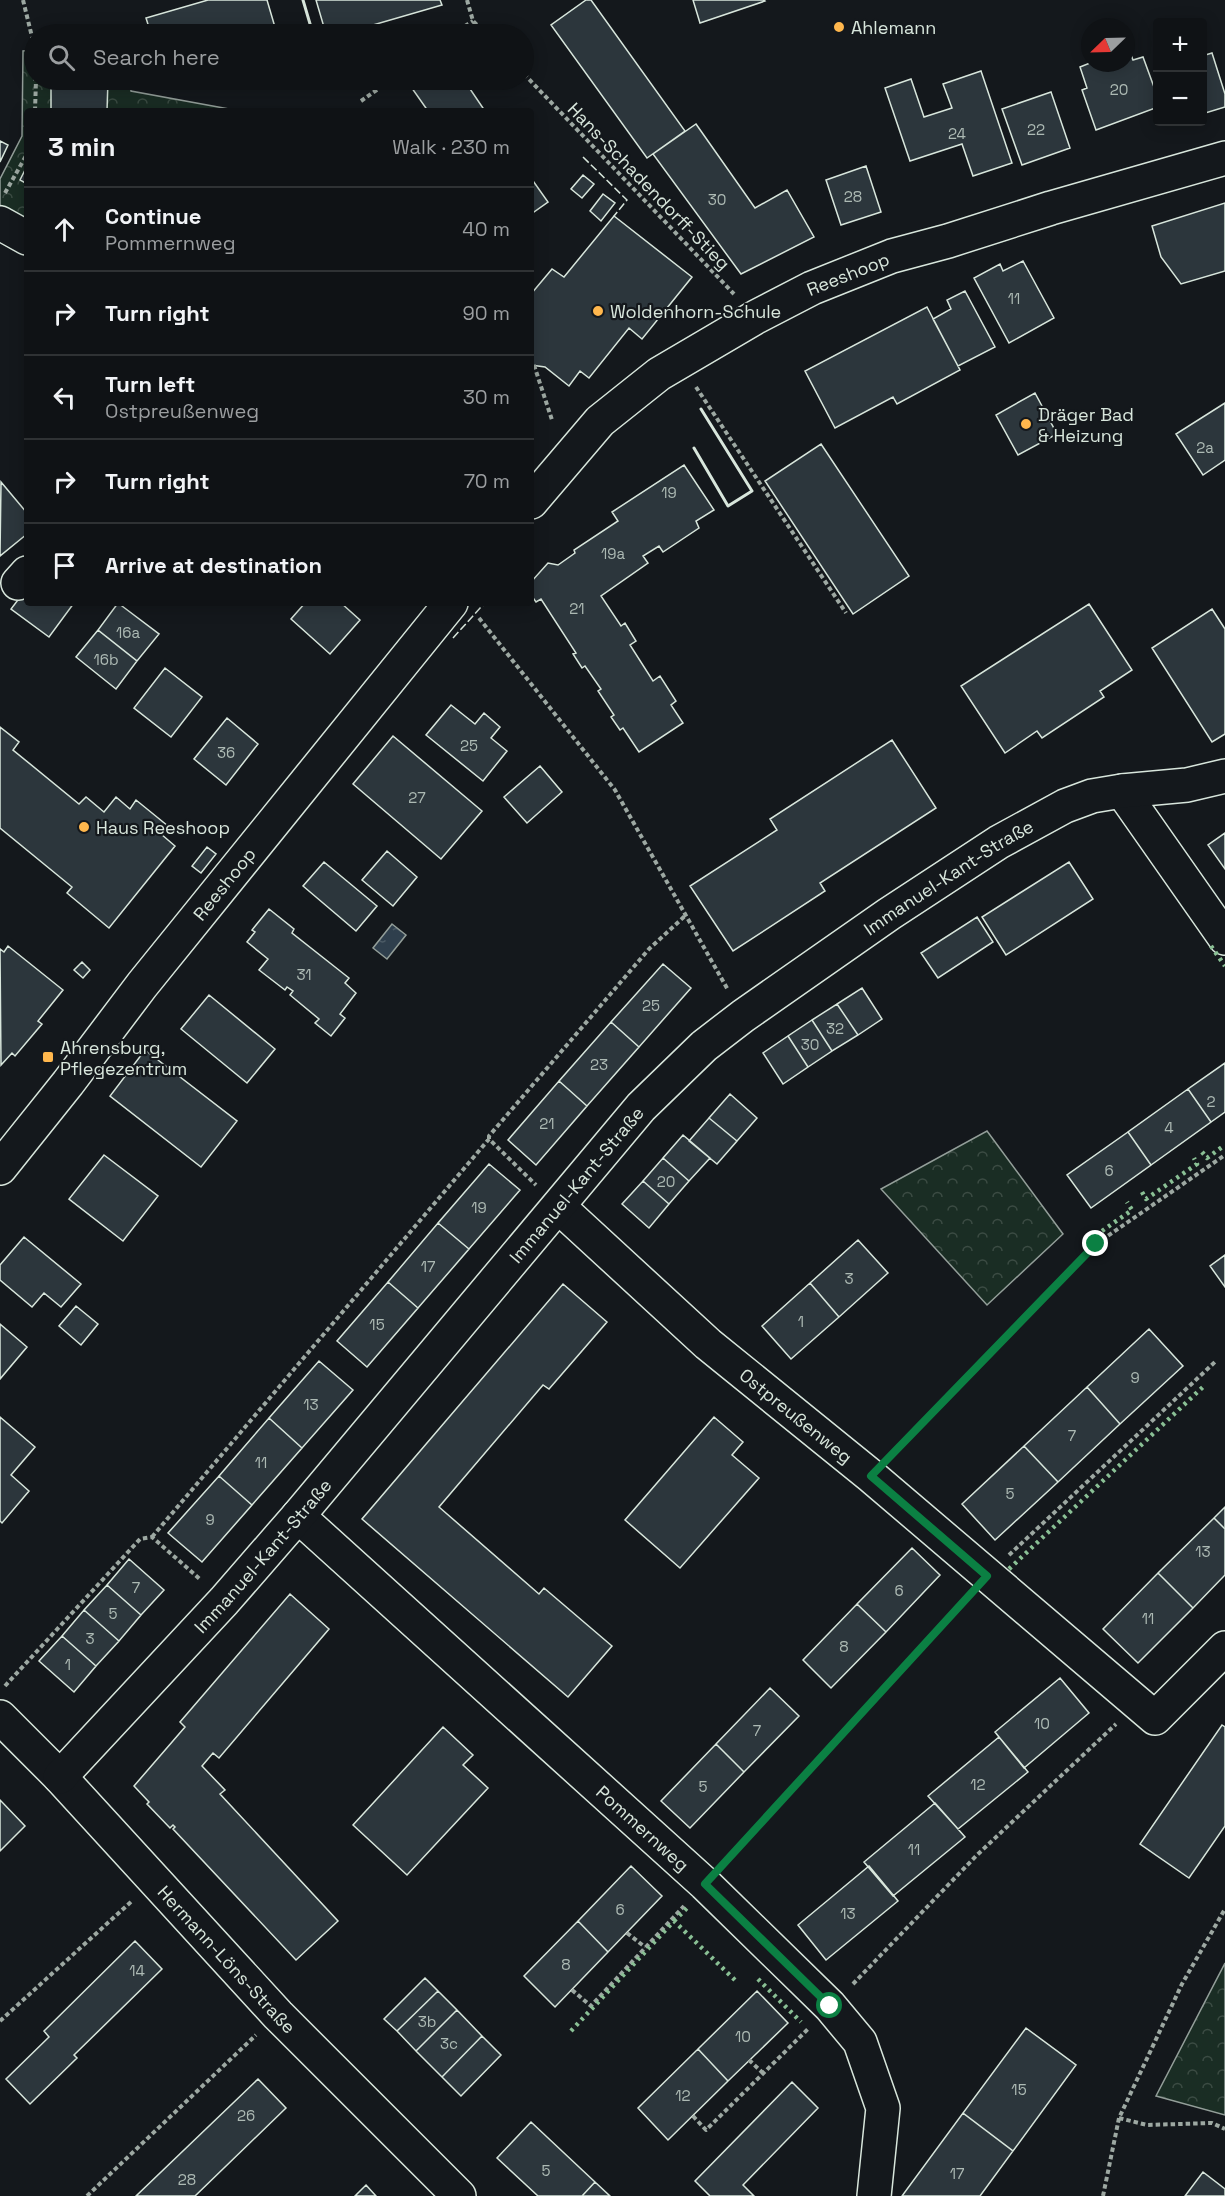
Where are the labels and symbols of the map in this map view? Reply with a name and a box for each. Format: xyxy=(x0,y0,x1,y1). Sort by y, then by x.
place label: Ahlemann xyxy=(851,16,936,39)
north arrow xyxy=(1081,18,1135,72)
marker: Ahlemann xyxy=(832,20,846,34)
house number: 20 xyxy=(1110,80,1128,99)
street label: Hans-Schadendorff-Stieg xyxy=(563,97,735,275)
house number: 22 xyxy=(1027,120,1045,139)
house number: 24 xyxy=(948,124,966,143)
house number: 28 xyxy=(844,187,862,206)
house number: 30 xyxy=(708,190,726,209)
street label: Reeshoop xyxy=(803,247,893,301)
house number: 11 xyxy=(1008,289,1020,308)
place label: Woldenhorn-Schule xyxy=(610,300,781,323)
marker: Woldenhorn-Schule xyxy=(591,304,605,318)
place label: Dräger Bad & Heizung xyxy=(1038,403,1134,447)
marker: Dräger Bad & Heizung xyxy=(1019,417,1033,431)
house number: 2a xyxy=(1196,438,1214,457)
house number: 19 xyxy=(661,483,677,502)
house number: 19a xyxy=(601,544,625,563)
house number: 21 xyxy=(569,599,585,618)
house number: 16a xyxy=(116,623,140,642)
house number: 16b xyxy=(93,650,119,669)
house number: 25 xyxy=(460,736,478,755)
house number: 36 xyxy=(217,743,235,762)
house number: 27 xyxy=(408,788,426,807)
street label: Immanuel-Kant-Straße xyxy=(859,814,1037,940)
place label: Haus Reeshoop xyxy=(96,816,230,839)
marker: Haus Reeshoop xyxy=(77,820,91,834)
street label: Reeshoop xyxy=(188,843,260,925)
house number: 31 xyxy=(296,965,312,984)
house number: 25 xyxy=(642,996,660,1015)
house number: 32 xyxy=(826,1019,844,1038)
house number: 30 xyxy=(801,1035,819,1054)
place label: Ahrensburg, Pflegezentrum xyxy=(60,1036,187,1080)
marker: Ahrensburg, Pflegezentrum xyxy=(41,1050,55,1064)
house number: 23 xyxy=(590,1055,608,1074)
house number: 2 xyxy=(1206,1092,1216,1111)
street label: Immanuel-Kant-Straße xyxy=(504,1101,648,1267)
house number: 21 xyxy=(539,1114,555,1133)
house number: 4 xyxy=(1164,1118,1174,1137)
house number: 6 xyxy=(1104,1161,1114,1180)
house number: 20 xyxy=(657,1172,675,1191)
house number: 19 xyxy=(471,1198,487,1217)
route end xyxy=(1082,1230,1108,1256)
house number: 17 xyxy=(421,1257,435,1276)
house number: 3 xyxy=(844,1269,854,1288)
house number: 1 xyxy=(798,1312,804,1331)
house number: 15 xyxy=(369,1315,385,1334)
street label: Ostpreußenweg xyxy=(735,1363,857,1468)
house number: 9 xyxy=(1130,1368,1140,1387)
house number: 13 xyxy=(303,1395,319,1414)
house number: 7 xyxy=(1068,1426,1076,1445)
house number: 11 xyxy=(255,1453,267,1472)
street label: Immanuel-Kant-Straße xyxy=(189,1474,336,1638)
house number: 5 xyxy=(1006,1484,1015,1503)
house number: 9 xyxy=(205,1510,215,1529)
house number: 13 xyxy=(1195,1542,1211,1561)
house number: 7 xyxy=(132,1578,140,1597)
house number: 6 xyxy=(894,1581,904,1600)
house number: 5 xyxy=(109,1604,118,1623)
house number: 11 xyxy=(1142,1609,1154,1628)
house number: 3 xyxy=(85,1629,95,1648)
house number: 8 xyxy=(839,1637,849,1656)
house number: 1 xyxy=(65,1655,71,1674)
house number: 10 xyxy=(1034,1714,1050,1733)
house number: 7 xyxy=(753,1721,761,1740)
house number: 12 xyxy=(970,1775,986,1794)
house number: 5 xyxy=(699,1777,708,1796)
street label: Pommernweg xyxy=(592,1780,694,1876)
house number: 11 xyxy=(908,1840,920,1859)
street label: Hermann-Löns-Straße xyxy=(153,1880,301,2038)
house number: 6 xyxy=(615,1900,625,1919)
house number: 13 xyxy=(840,1904,856,1923)
house number: 8 xyxy=(561,1955,571,1974)
house number: 14 xyxy=(129,1961,145,1980)
route start xyxy=(816,1992,842,2018)
house number: 3b xyxy=(418,2012,436,2031)
house number: 10 xyxy=(735,2027,751,2046)
house number: 3c xyxy=(440,2034,458,2053)
house number: 15 xyxy=(1011,2080,1027,2099)
house number: 12 xyxy=(675,2086,691,2105)
house number: 26 xyxy=(237,2106,255,2125)
house number: 5 xyxy=(542,2161,551,2180)
house number: 17 xyxy=(950,2164,964,2183)
house number: 28 xyxy=(178,2170,196,2189)

